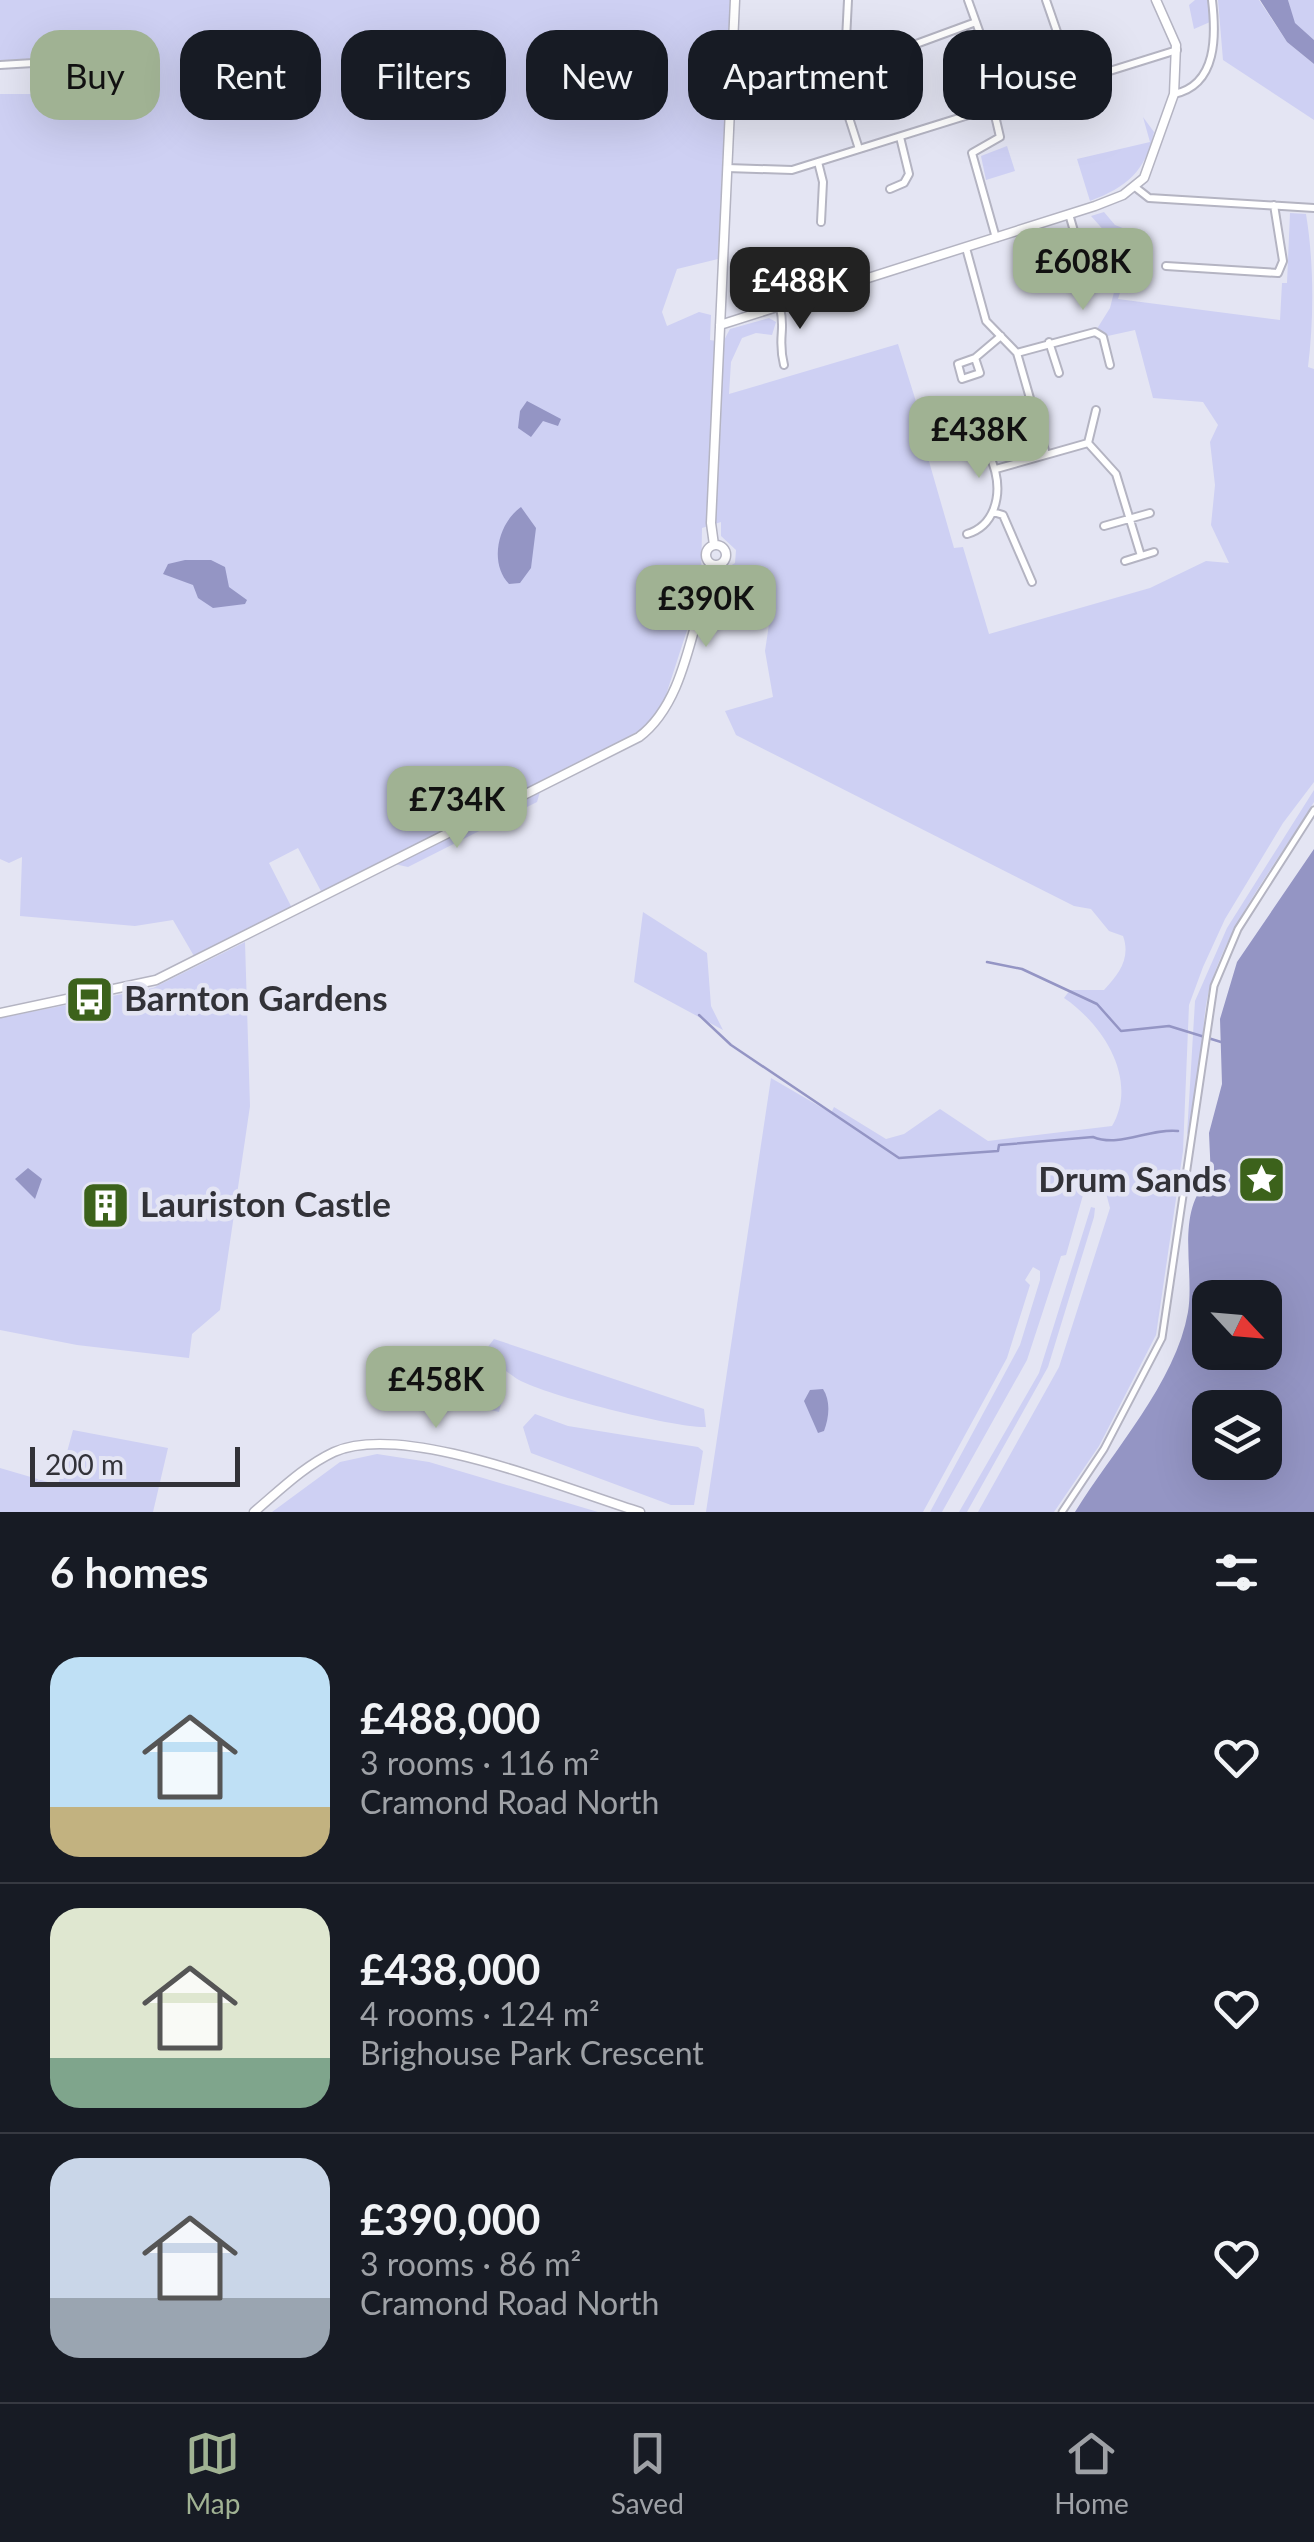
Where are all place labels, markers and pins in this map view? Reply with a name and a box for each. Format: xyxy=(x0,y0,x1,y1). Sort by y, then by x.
pin: £608K xyxy=(1013,228,1153,313)
pin: £488K xyxy=(730,247,870,332)
pin: £438K xyxy=(909,396,1049,481)
pin: £390K xyxy=(636,565,776,650)
pin: £734K xyxy=(387,766,527,851)
bus stop icon: Barnton Gardens xyxy=(63,973,115,1025)
place label: Barnton Gardens xyxy=(124,976,388,1018)
place icon: Drum Sands xyxy=(1236,1154,1288,1206)
place label: Drum Sands xyxy=(1038,1157,1227,1199)
building icon: Lauriston Castle xyxy=(79,1179,131,1231)
place label: Lauriston Castle xyxy=(140,1182,391,1224)
pin: £458K xyxy=(366,1346,506,1431)

